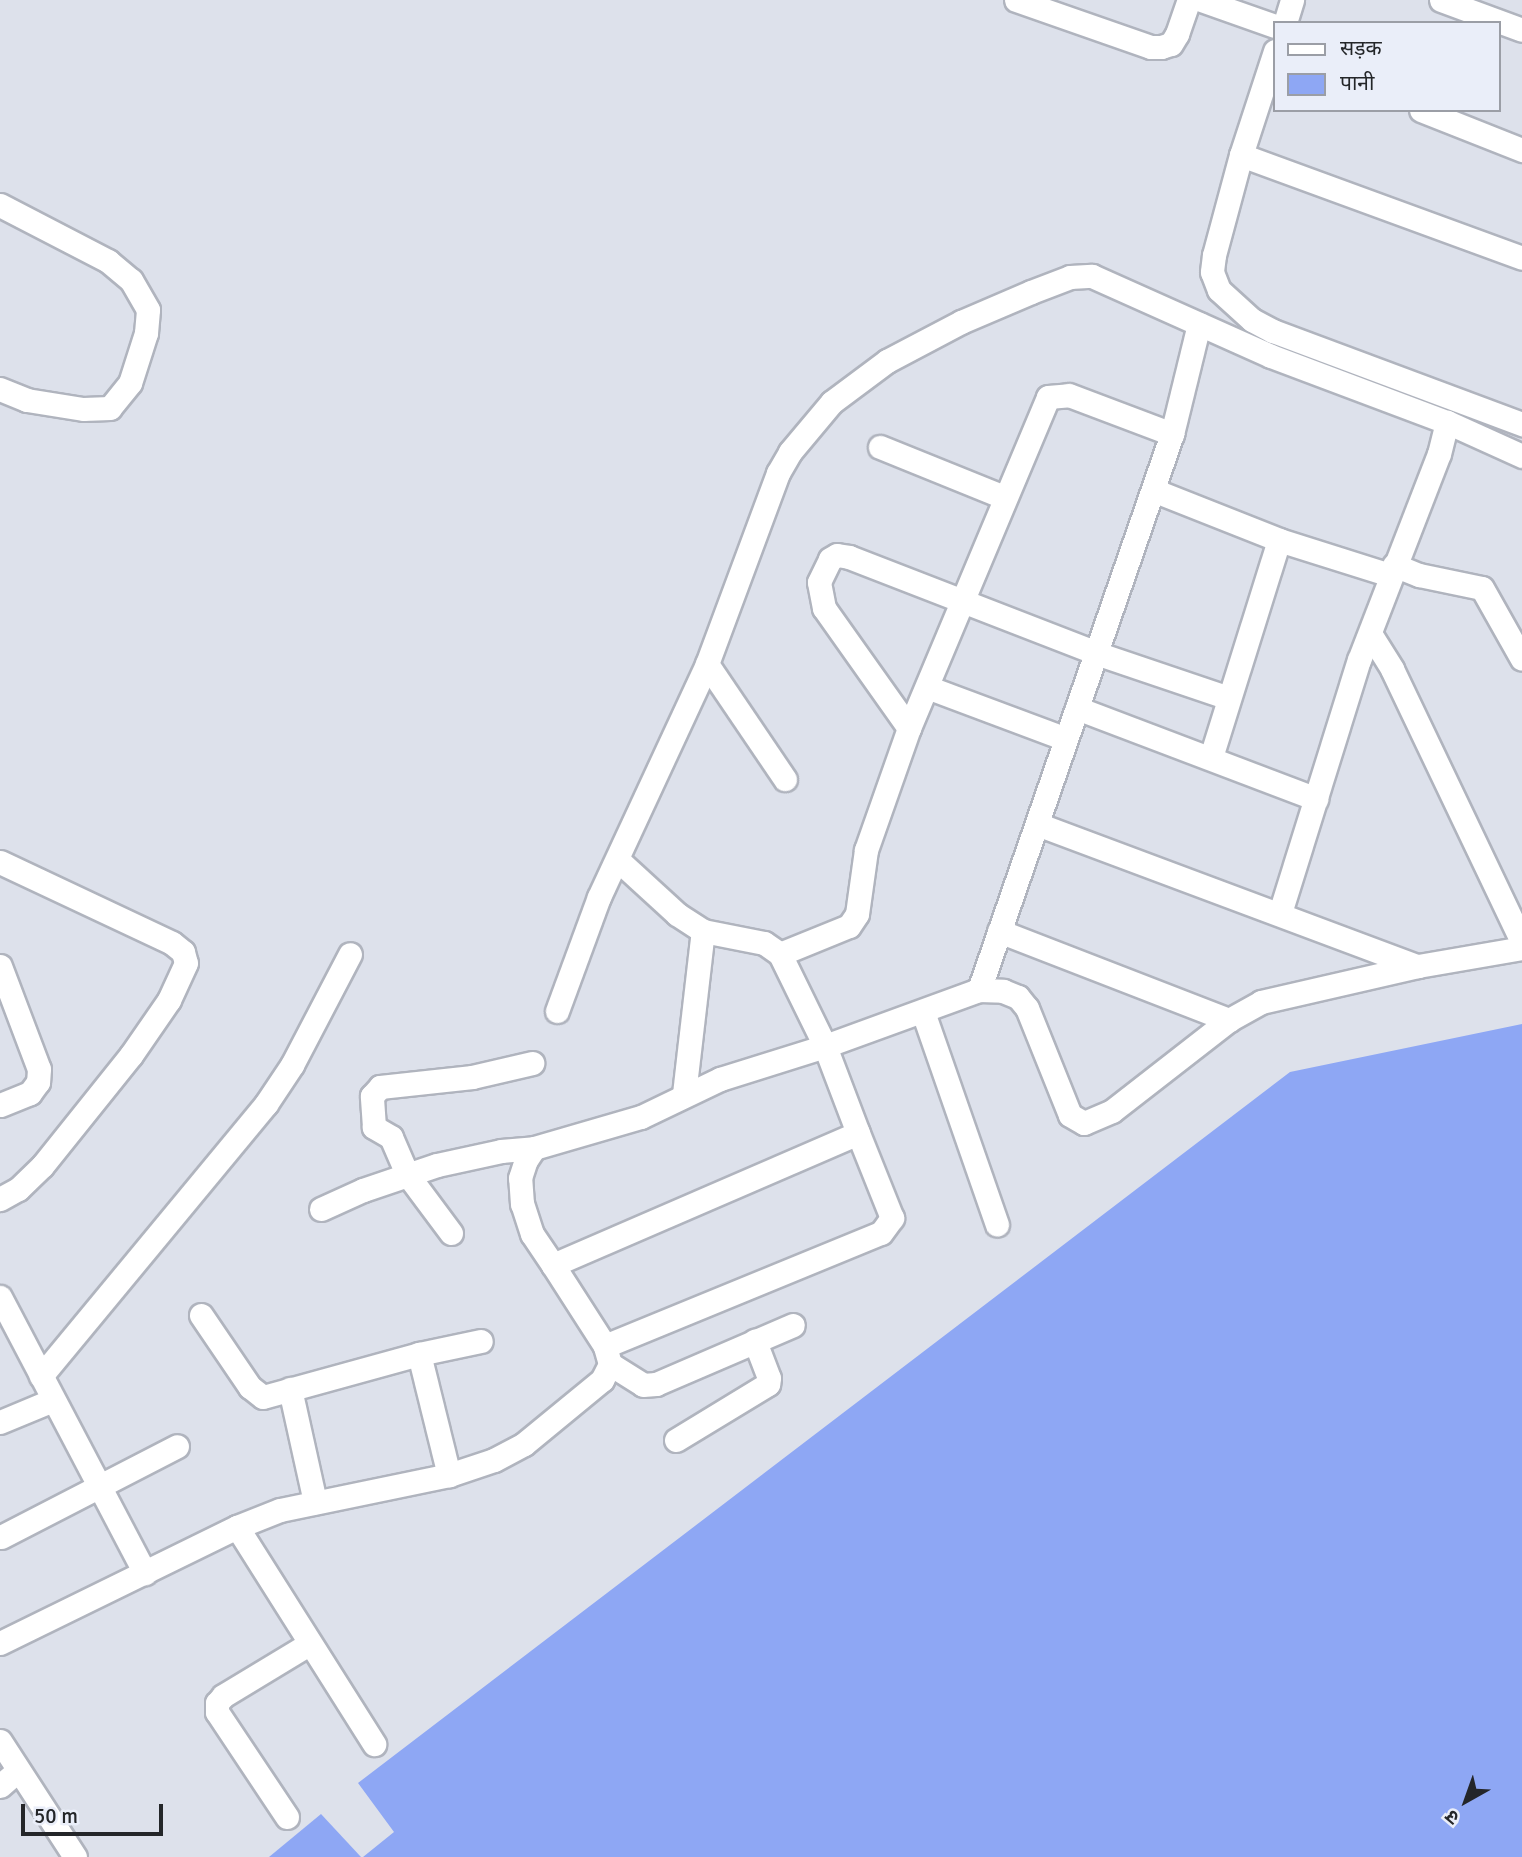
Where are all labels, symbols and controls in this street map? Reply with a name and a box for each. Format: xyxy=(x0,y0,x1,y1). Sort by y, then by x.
legend xyxy=(1274,21,1501,112)
text: सड़क xyxy=(1340,35,1382,61)
text: पानी xyxy=(1340,70,1374,96)
north arrow xyxy=(1431,1766,1501,1836)
scale bar xyxy=(24,1790,166,1834)
text: 50 m xyxy=(34,1803,78,1829)
text: उ xyxy=(1441,1804,1464,1830)

